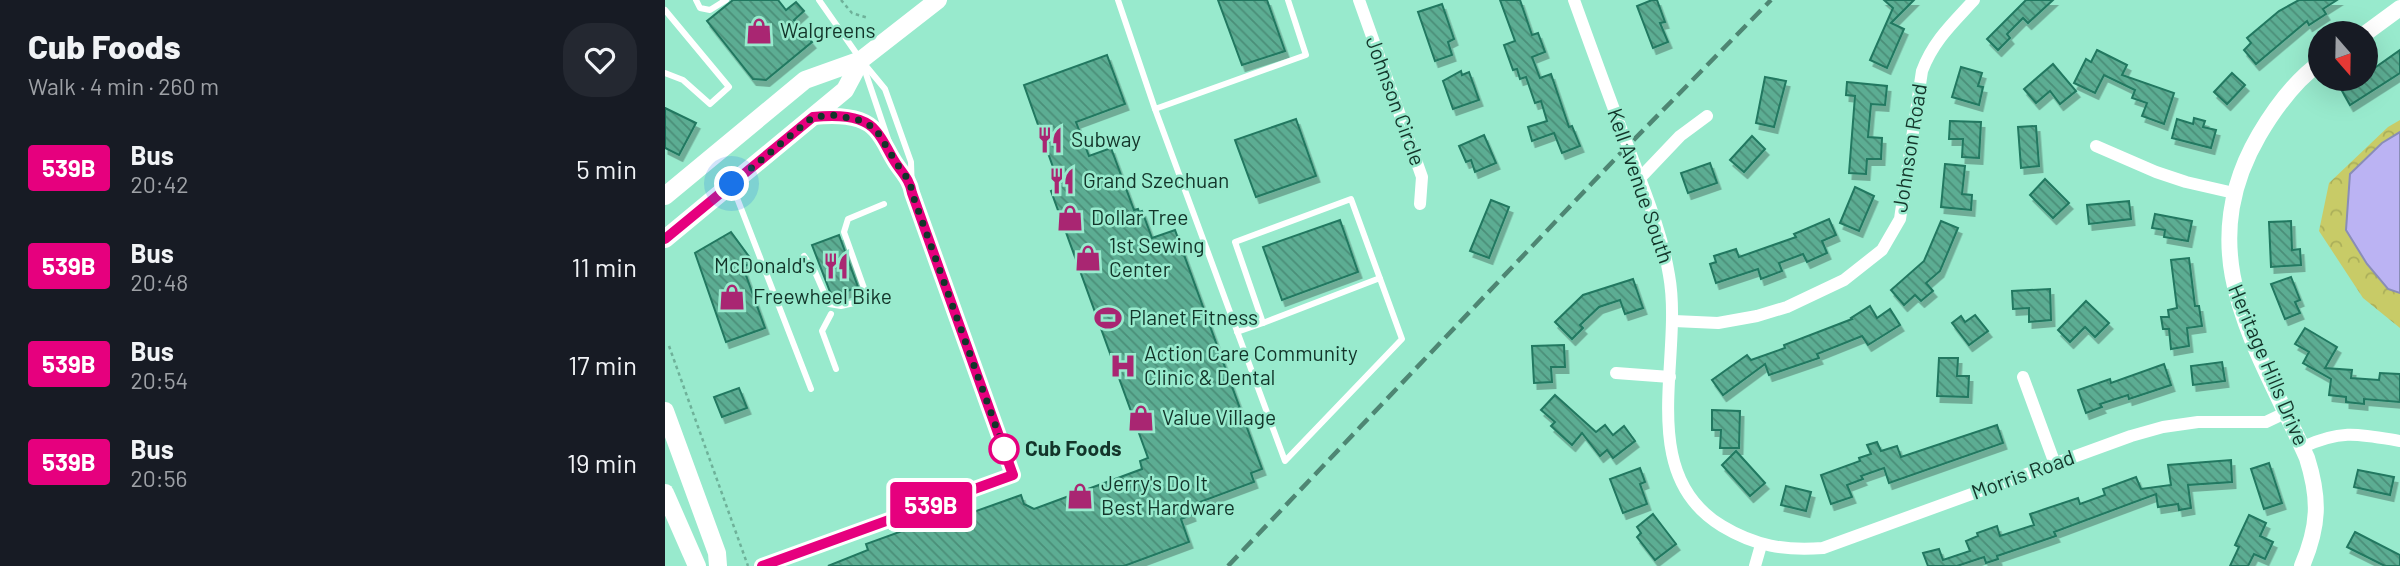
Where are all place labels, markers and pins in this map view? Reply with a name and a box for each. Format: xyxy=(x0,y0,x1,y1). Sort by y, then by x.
shop icon: Walgreens xyxy=(744,16,774,46)
place label: Walgreens xyxy=(780,17,876,42)
restaurant icon: Subway xyxy=(1035,125,1065,155)
place label: Subway xyxy=(1071,126,1141,151)
restaurant icon: Grand Szechuan xyxy=(1047,166,1077,196)
place label: Grand Szechuan xyxy=(1083,167,1229,192)
shop icon: Dollar Tree xyxy=(1055,203,1085,233)
place label: Dollar Tree xyxy=(1091,204,1188,229)
place label: 1st Sewing Center xyxy=(1109,232,1205,281)
shop icon: 1st Sewing Center xyxy=(1073,243,1103,273)
restaurant icon: McDonald's xyxy=(821,251,851,281)
place label: McDonald's xyxy=(714,252,815,277)
shop icon: Freewheel Bike xyxy=(717,282,747,312)
place label: Freewheel Bike xyxy=(753,283,892,308)
sports icon: Planet Fitness xyxy=(1093,303,1123,333)
place label: Planet Fitness xyxy=(1129,304,1258,329)
place label: Action Care Community Clinic & Dental xyxy=(1144,340,1358,389)
hospital icon: Action Care Community Clinic & Dental xyxy=(1108,351,1138,381)
shop icon: Value Village xyxy=(1126,403,1156,433)
place label: Value Village xyxy=(1162,404,1276,429)
marker: Cub Foods xyxy=(989,434,1019,464)
place label: Cub Foods xyxy=(1025,435,1122,460)
place label: Jerry's Do It Best Hardware xyxy=(1101,470,1235,519)
shop icon: Jerry's Do It Best Hardware xyxy=(1065,481,1095,511)

